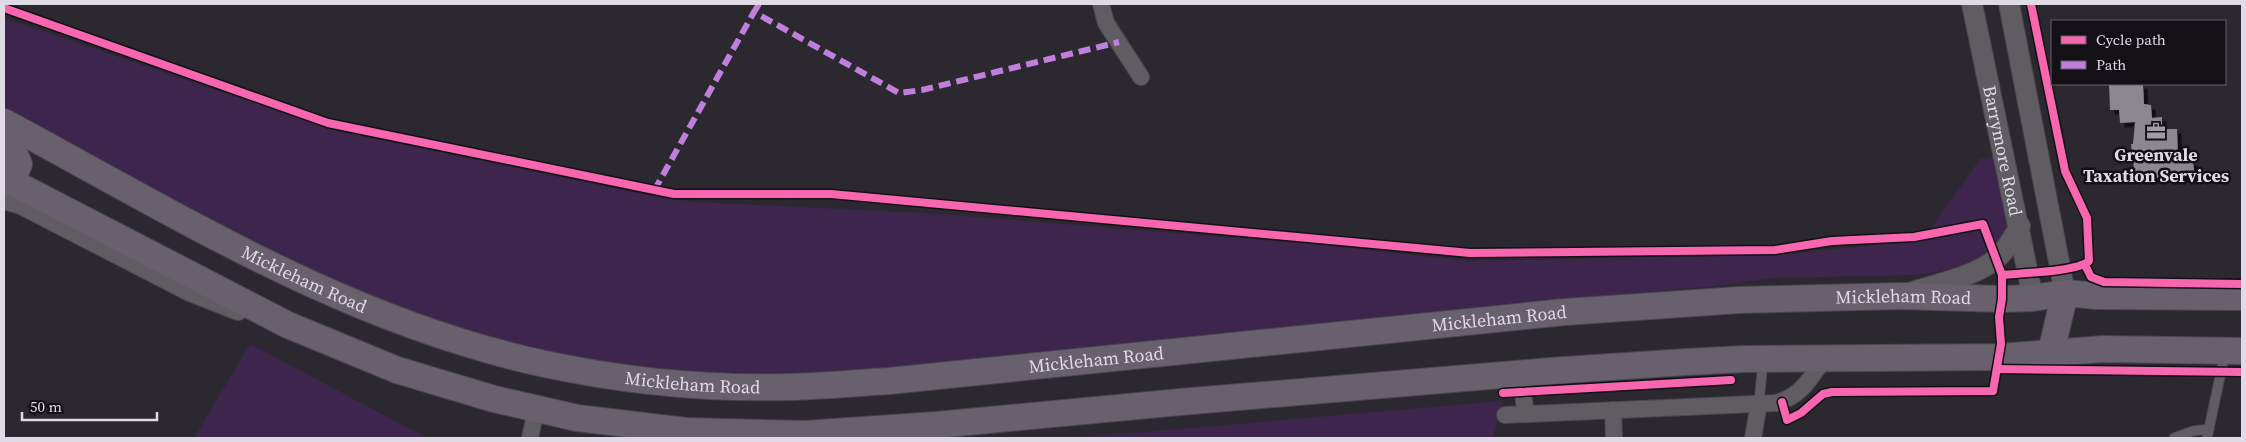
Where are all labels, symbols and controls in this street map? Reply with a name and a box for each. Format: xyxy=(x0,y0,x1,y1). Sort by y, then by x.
legend xyxy=(2051,20,2226,85)
text: Cycle path xyxy=(2096,29,2166,50)
text: Path xyxy=(2096,54,2126,75)
street label: Barrymore Road xyxy=(1977,83,2029,218)
office icon: Greenvale Taxation Services xyxy=(2145,120,2167,142)
place label: Greenvale Taxation Services xyxy=(2083,142,2229,188)
street label: Mickleham Road xyxy=(237,239,371,319)
street label: Mickleham Road xyxy=(1835,283,1971,310)
street label: Mickleham Road xyxy=(1430,299,1568,338)
street label: Mickleham Road xyxy=(1027,340,1165,379)
street label: Mickleham Road xyxy=(624,365,760,399)
scale bar xyxy=(22,390,158,422)
text: 50 m xyxy=(30,396,62,417)

